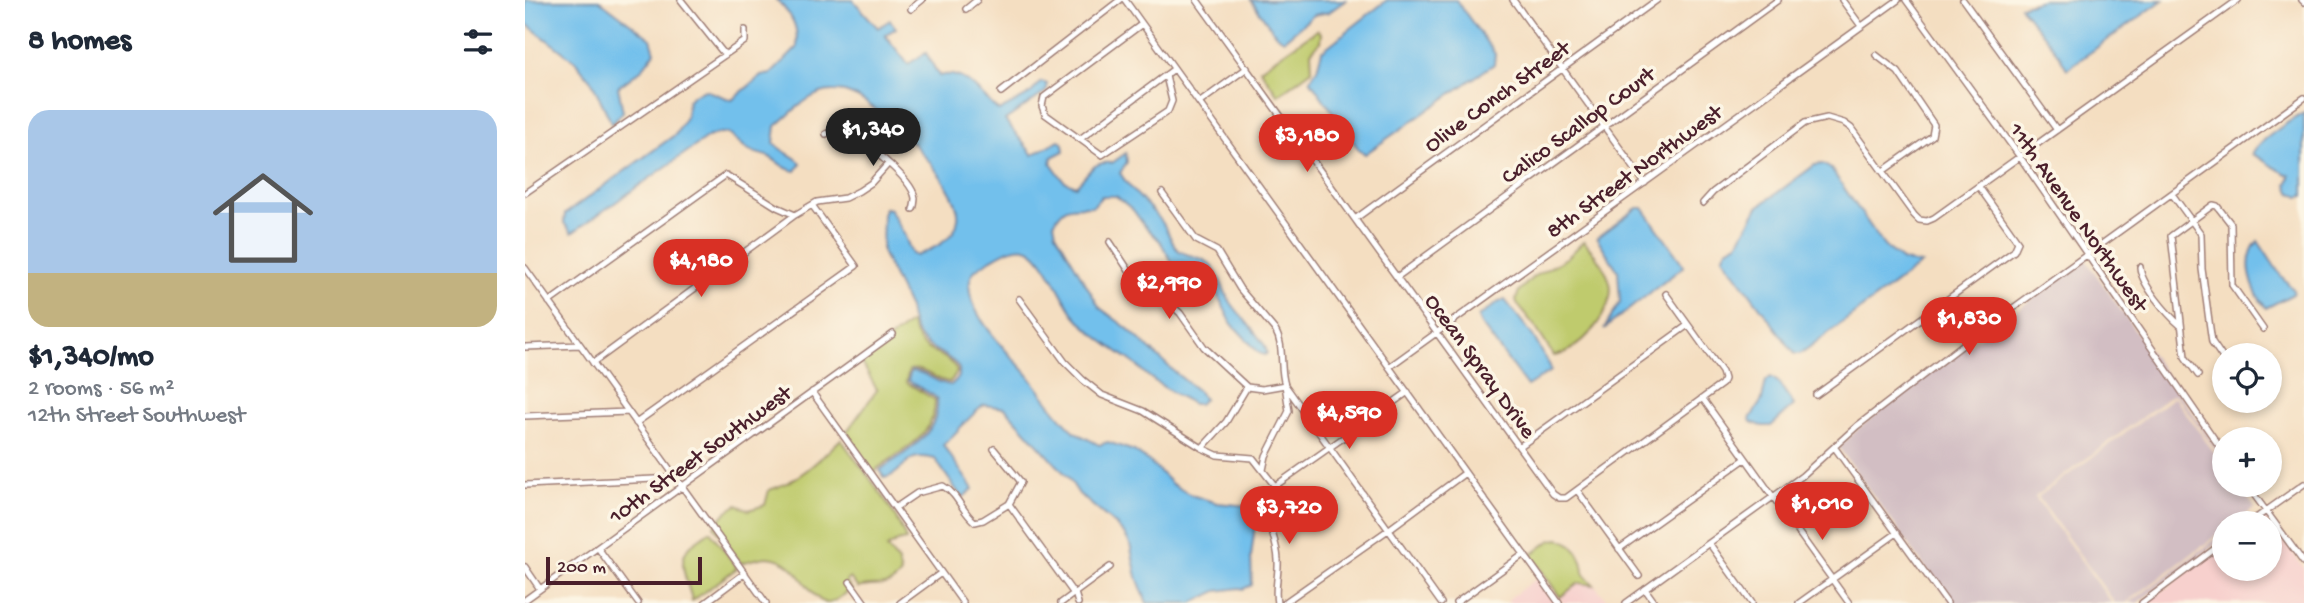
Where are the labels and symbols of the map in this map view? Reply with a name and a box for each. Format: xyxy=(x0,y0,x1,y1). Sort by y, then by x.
street label: Olive Conch Street xyxy=(1420,35,1578,160)
street label: Calico Scallop Court xyxy=(1497,61,1662,192)
street label: 8th Street Northwest xyxy=(1542,99,1730,246)
pin: $1,340 xyxy=(816,108,930,168)
pin: $3,180 xyxy=(1250,114,1364,174)
street label: 11th Avenue Northwest xyxy=(2001,117,2154,319)
pin: $4,180 xyxy=(644,240,758,299)
pin: $2,990 xyxy=(1112,262,1226,321)
street label: Ocean Spray Drive xyxy=(1418,289,1541,446)
pin: $1,830 xyxy=(1912,298,2026,357)
street label: 10th Street Southwest xyxy=(604,380,799,532)
pin: $4,590 xyxy=(1292,392,1406,451)
pin: $1,010 xyxy=(1765,482,1879,542)
pin: $3,720 xyxy=(1232,486,1346,546)
scale bar xyxy=(546,554,702,586)

